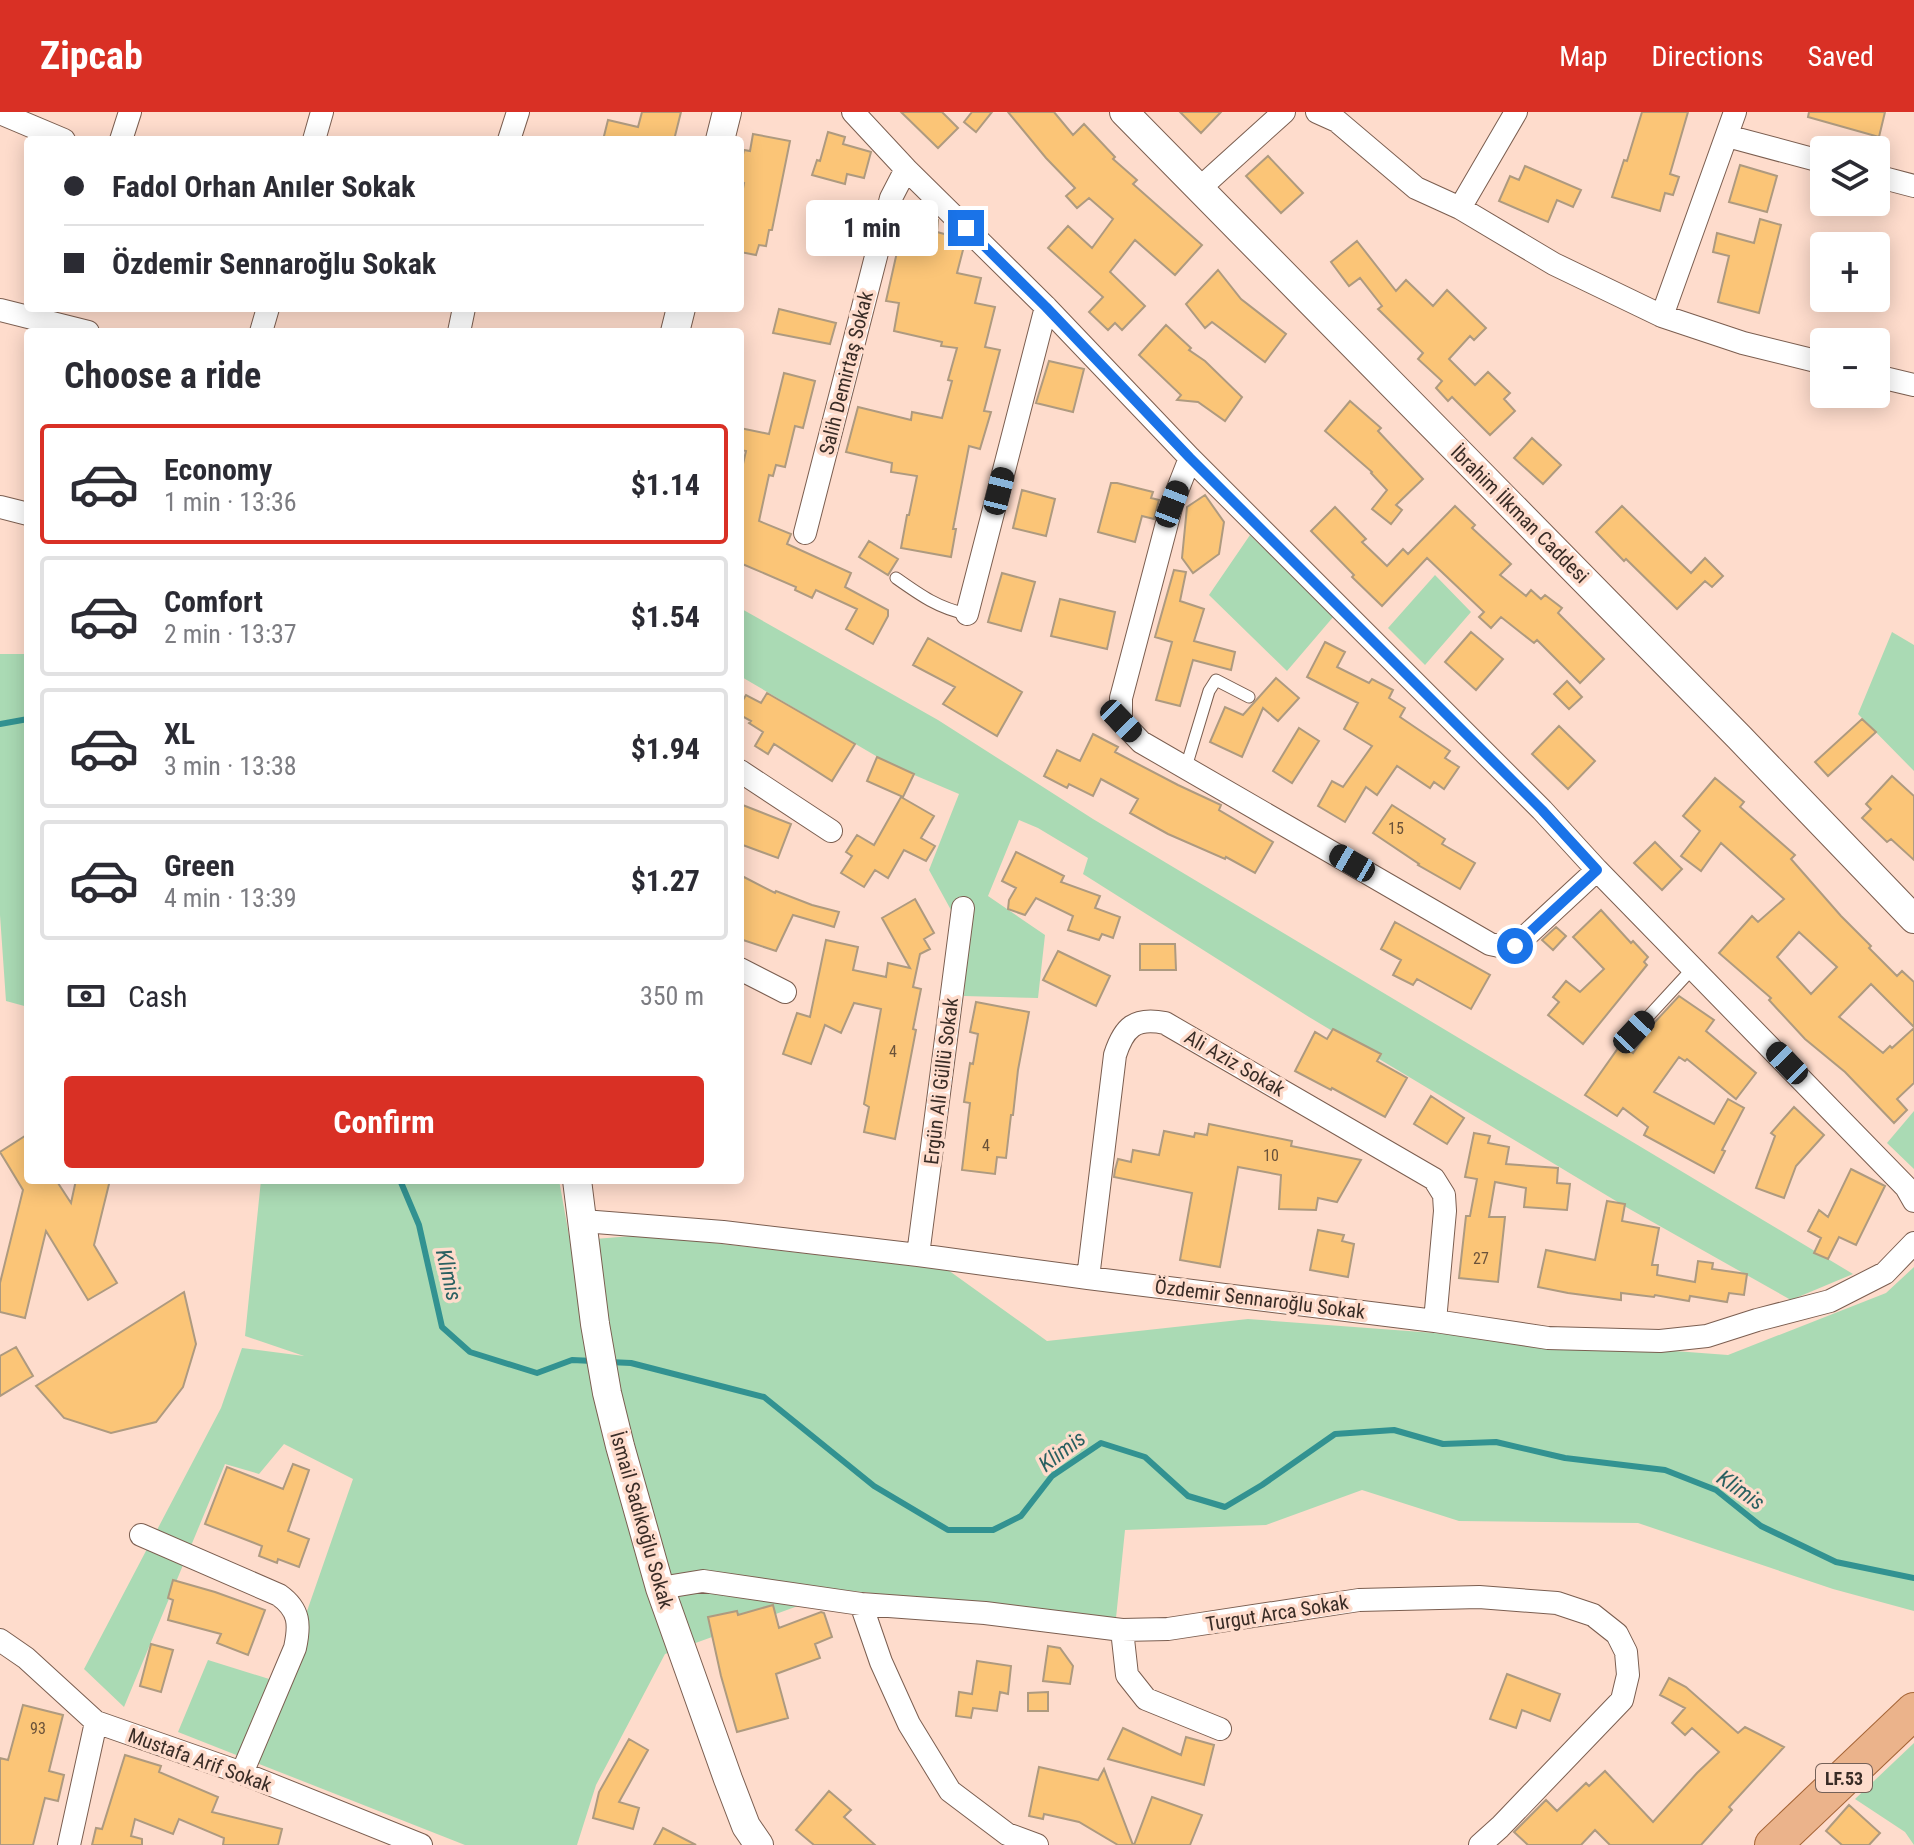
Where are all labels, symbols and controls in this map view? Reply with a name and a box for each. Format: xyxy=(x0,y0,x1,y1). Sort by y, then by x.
text: Zipcab xyxy=(40,34,143,78)
text: Map xyxy=(1559,40,1608,73)
text: Directions xyxy=(1652,40,1763,73)
text: Saved xyxy=(1807,40,1874,73)
map controls xyxy=(1810,136,1890,408)
button: layers xyxy=(1810,136,1890,216)
text: Fadol Orhan Anıler Sokak xyxy=(112,169,415,204)
callout: 1 min xyxy=(806,200,938,256)
route end xyxy=(948,210,984,246)
text: 1 min xyxy=(843,213,901,243)
button: + xyxy=(1810,232,1890,312)
text: Özdemir Sennaroğlu Sokak xyxy=(112,246,436,281)
street label: Salih Demirtaş Sokak xyxy=(814,289,878,457)
button: − xyxy=(1810,328,1890,408)
text: Choose a ride xyxy=(64,355,261,397)
street label: İbrahim İlkman Caddesi xyxy=(1446,440,1594,588)
icon: car xyxy=(68,448,140,520)
text: Economy xyxy=(164,452,272,487)
car xyxy=(982,465,1016,517)
text: $1.14 xyxy=(631,467,700,502)
car xyxy=(1152,477,1192,531)
text: 1 min · 13:36 xyxy=(164,487,297,517)
icon: car xyxy=(68,580,140,652)
text: Comfort xyxy=(164,584,263,619)
text: $1.54 xyxy=(631,599,700,634)
text: 2 min · 13:37 xyxy=(164,619,297,649)
car xyxy=(1096,695,1146,747)
icon: car xyxy=(68,712,140,784)
text: XL xyxy=(164,716,195,751)
text: $1.94 xyxy=(631,731,700,766)
text: 3 min · 13:38 xyxy=(164,751,297,781)
house number: 15 xyxy=(1388,819,1404,838)
car xyxy=(1325,841,1379,885)
icon: car xyxy=(68,844,140,916)
text: Green xyxy=(164,848,235,883)
text: $1.27 xyxy=(631,863,700,898)
text: 4 min · 13:39 xyxy=(164,883,297,913)
route start xyxy=(1497,928,1533,964)
icon: cash xyxy=(64,974,108,1018)
text: Cash xyxy=(128,979,188,1014)
text: 350 m xyxy=(640,981,704,1011)
street label: Ergün Ali Güllü Sokak xyxy=(919,996,963,1166)
car xyxy=(1609,1006,1659,1058)
street label: Ali Aziz Sokak xyxy=(1181,1025,1289,1101)
car xyxy=(1762,1037,1812,1089)
house number: 4 xyxy=(889,1042,897,1061)
button: Confirm xyxy=(64,1076,704,1168)
house number: 4 xyxy=(982,1136,990,1155)
house number: 10 xyxy=(1263,1146,1279,1165)
water label: Klimis xyxy=(431,1247,467,1303)
house number: 27 xyxy=(1473,1249,1489,1268)
street label: Özdemir Sennaroğlu Sokak xyxy=(1154,1274,1366,1324)
water label: Klimis xyxy=(1034,1425,1090,1477)
street label: İsmail Sadıkoğlu Sokak xyxy=(605,1429,679,1611)
water label: Klimis xyxy=(1712,1465,1770,1515)
street label: Turgut Arca Sokak xyxy=(1204,1590,1350,1636)
house number: 93 xyxy=(30,1719,46,1738)
street label: Mustafa Arif Sokak xyxy=(125,1723,275,1797)
road number: LF.53 xyxy=(1816,1764,1872,1792)

